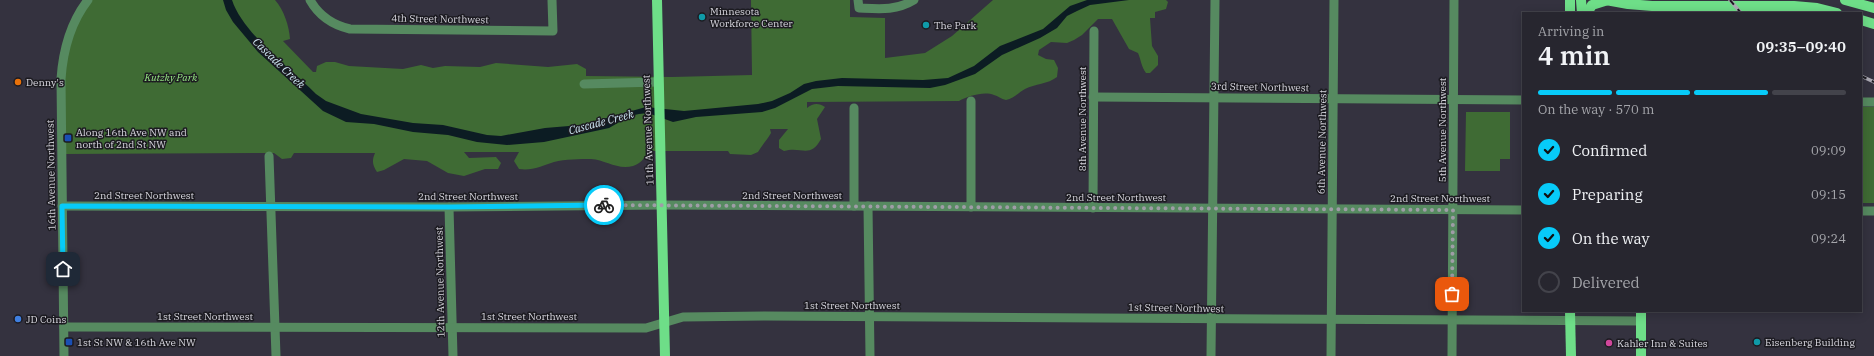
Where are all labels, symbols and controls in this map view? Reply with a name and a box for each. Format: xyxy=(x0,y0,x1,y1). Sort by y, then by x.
place label: Minnesota Workforce Center xyxy=(710,5,793,30)
street label: 4th Street Northwest xyxy=(391,12,489,26)
marker: Minnesota Workforce Center xyxy=(697,12,707,22)
place label: The Park xyxy=(934,19,976,32)
marker: The Park xyxy=(921,20,931,30)
text: Arriving in xyxy=(1538,23,1604,40)
water label: Cascade Creek xyxy=(250,35,308,91)
text: 09:35–09:40 xyxy=(1756,37,1846,56)
text: 4 min xyxy=(1538,38,1610,72)
street label: 8th Avenue Northwest xyxy=(1076,66,1089,171)
park label: Kutzky Park xyxy=(144,71,198,84)
street label: 11th Avenue Northwest xyxy=(640,74,656,185)
place label: Denny's xyxy=(26,76,64,89)
marker: Denny's xyxy=(13,77,23,87)
street label: 5th Avenue Northwest xyxy=(1436,77,1449,182)
street label: 3rd Street Northwest xyxy=(1211,80,1310,94)
street label: 6th Avenue Northwest xyxy=(1315,89,1329,194)
text: On the way · 570 m xyxy=(1538,101,1654,118)
water label: Cascade Creek xyxy=(567,107,635,137)
street label: 16th Avenue Northwest xyxy=(44,119,58,230)
place label: Along 16th Ave NW and north of 2nd St NW xyxy=(76,126,187,151)
marker: Along 16th Ave NW and north of 2nd St NW xyxy=(63,133,73,143)
icon: check xyxy=(1538,139,1560,161)
text: Confirmed xyxy=(1572,141,1647,160)
text: 09:09 xyxy=(1811,142,1846,159)
icon: check xyxy=(1538,183,1560,205)
courier xyxy=(584,185,624,225)
text: Preparing xyxy=(1572,185,1643,204)
text: 09:15 xyxy=(1811,186,1846,203)
street label: 2nd Street Northwest xyxy=(94,189,195,202)
street label: 2nd Street Northwest xyxy=(742,189,843,202)
street label: 2nd Street Northwest xyxy=(418,190,519,203)
street label: 2nd Street Northwest xyxy=(1066,191,1167,204)
street label: 2nd Street Northwest xyxy=(1390,192,1491,205)
icon: bike xyxy=(593,194,615,216)
street label: 12th Avenue Northwest xyxy=(433,226,447,337)
icon: check xyxy=(1538,227,1560,249)
text: On the way xyxy=(1572,229,1650,248)
text: 09:24 xyxy=(1811,230,1846,247)
pin xyxy=(46,252,80,286)
icon: home xyxy=(52,258,74,280)
text: Delivered xyxy=(1572,273,1640,292)
pin xyxy=(1435,277,1469,311)
icon: bag xyxy=(1441,283,1463,305)
street label: 1st Street Northwest xyxy=(804,299,900,312)
street label: 1st Street Northwest xyxy=(1128,301,1225,315)
street label: 1st Street Northwest xyxy=(157,310,253,323)
street label: 1st Street Northwest xyxy=(481,310,577,323)
place label: JD Coins xyxy=(26,313,67,326)
marker: JD Coins xyxy=(13,314,23,324)
place label: 1st St NW & 16th Ave NW xyxy=(77,336,196,349)
place label: Eisenberg Building xyxy=(1765,336,1855,349)
marker: 1st St NW & 16th Ave NW xyxy=(64,337,74,347)
place label: Kahler Inn & Suites xyxy=(1617,337,1708,350)
marker: Eisenberg Building xyxy=(1752,337,1762,347)
marker: Kahler Inn & Suites xyxy=(1604,338,1614,348)

